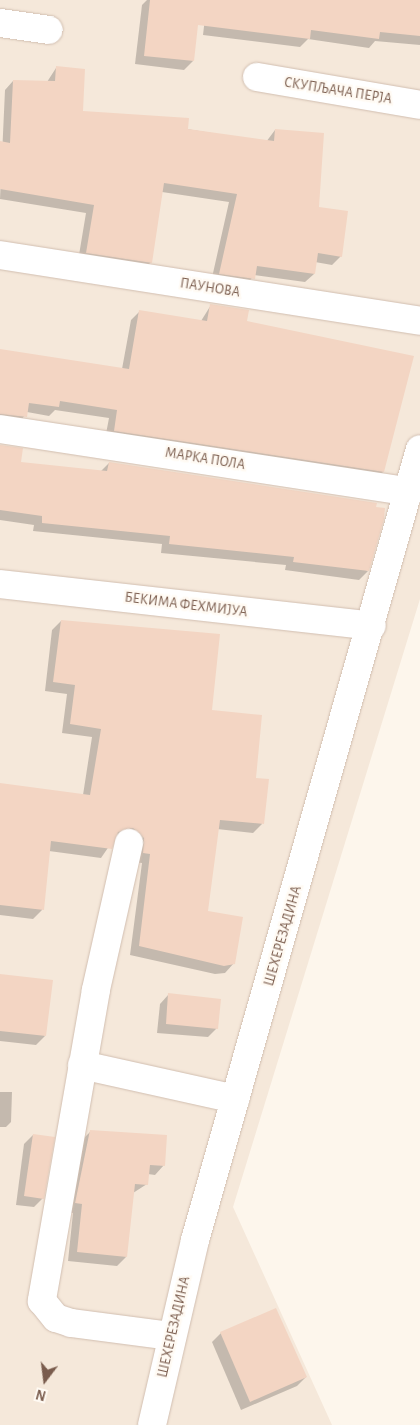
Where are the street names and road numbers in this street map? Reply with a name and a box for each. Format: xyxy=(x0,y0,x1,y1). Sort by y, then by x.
street label: СКУПЉАЧА ПЕРЈА xyxy=(283,74,393,108)
street label: ПАУНОВА xyxy=(179,275,241,301)
street label: МАРКА ПОЛА xyxy=(164,444,246,474)
street label: БЕКИМА ФЕХМИЈУА xyxy=(124,589,248,621)
street label: ШЕХЕРЕЗАДИНА xyxy=(261,884,305,988)
street label: ШЕХЕРЕЗАДИНА xyxy=(154,1275,194,1379)

